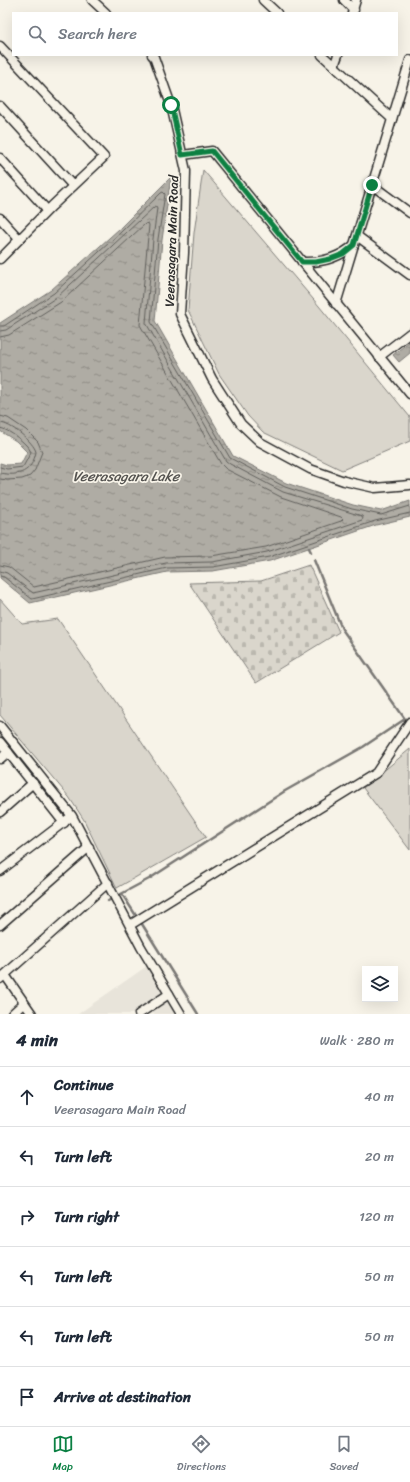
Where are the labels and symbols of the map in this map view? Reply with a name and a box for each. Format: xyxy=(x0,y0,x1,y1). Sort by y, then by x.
route start xyxy=(162,96,180,114)
street label: Veerasagara Main Road xyxy=(158,174,185,307)
route end xyxy=(363,176,381,194)
water label: Veerasagara Lake xyxy=(73,464,181,489)

